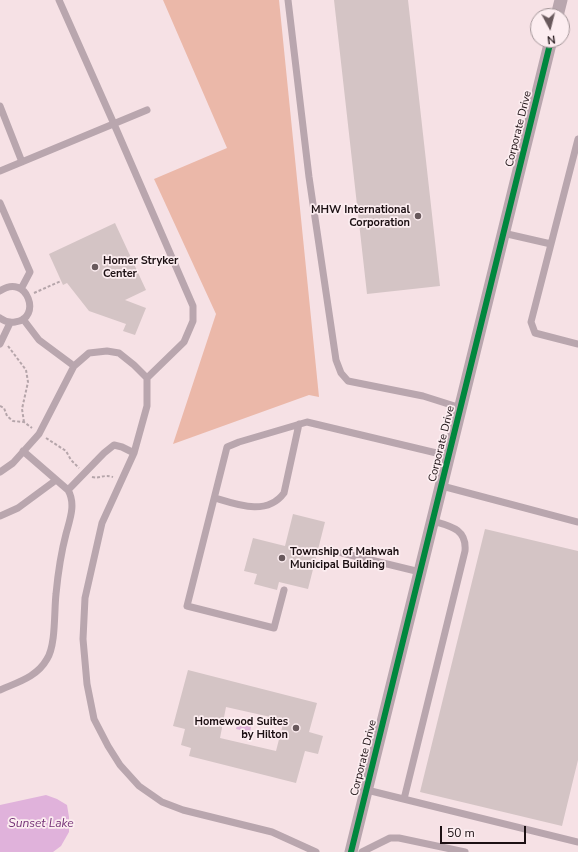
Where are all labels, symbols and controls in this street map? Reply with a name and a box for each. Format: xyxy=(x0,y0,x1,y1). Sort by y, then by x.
north arrow xyxy=(530,8,570,48)
text: N xyxy=(546,31,556,47)
street label: Corporate Drive xyxy=(503,90,535,168)
place label: MHW International Corporation xyxy=(311,203,410,229)
marker: MHW International Corporation xyxy=(413,211,423,221)
place label: Homer Stryker Center xyxy=(103,254,178,280)
marker: Homer Stryker Center xyxy=(90,262,100,272)
street label: Corporate Drive xyxy=(426,405,458,483)
place label: Township of Mahwah Municipal Building xyxy=(290,545,399,571)
marker: Township of Mahwah Municipal Building xyxy=(277,553,287,563)
place label: Homewood Suites by Hilton xyxy=(195,715,288,741)
street label: Corporate Drive xyxy=(348,719,380,797)
marker: Homewood Suites by Hilton xyxy=(291,723,301,733)
water label: Sunset Lake xyxy=(8,817,74,831)
scale bar xyxy=(442,818,528,844)
text: 50 m xyxy=(447,825,475,841)

